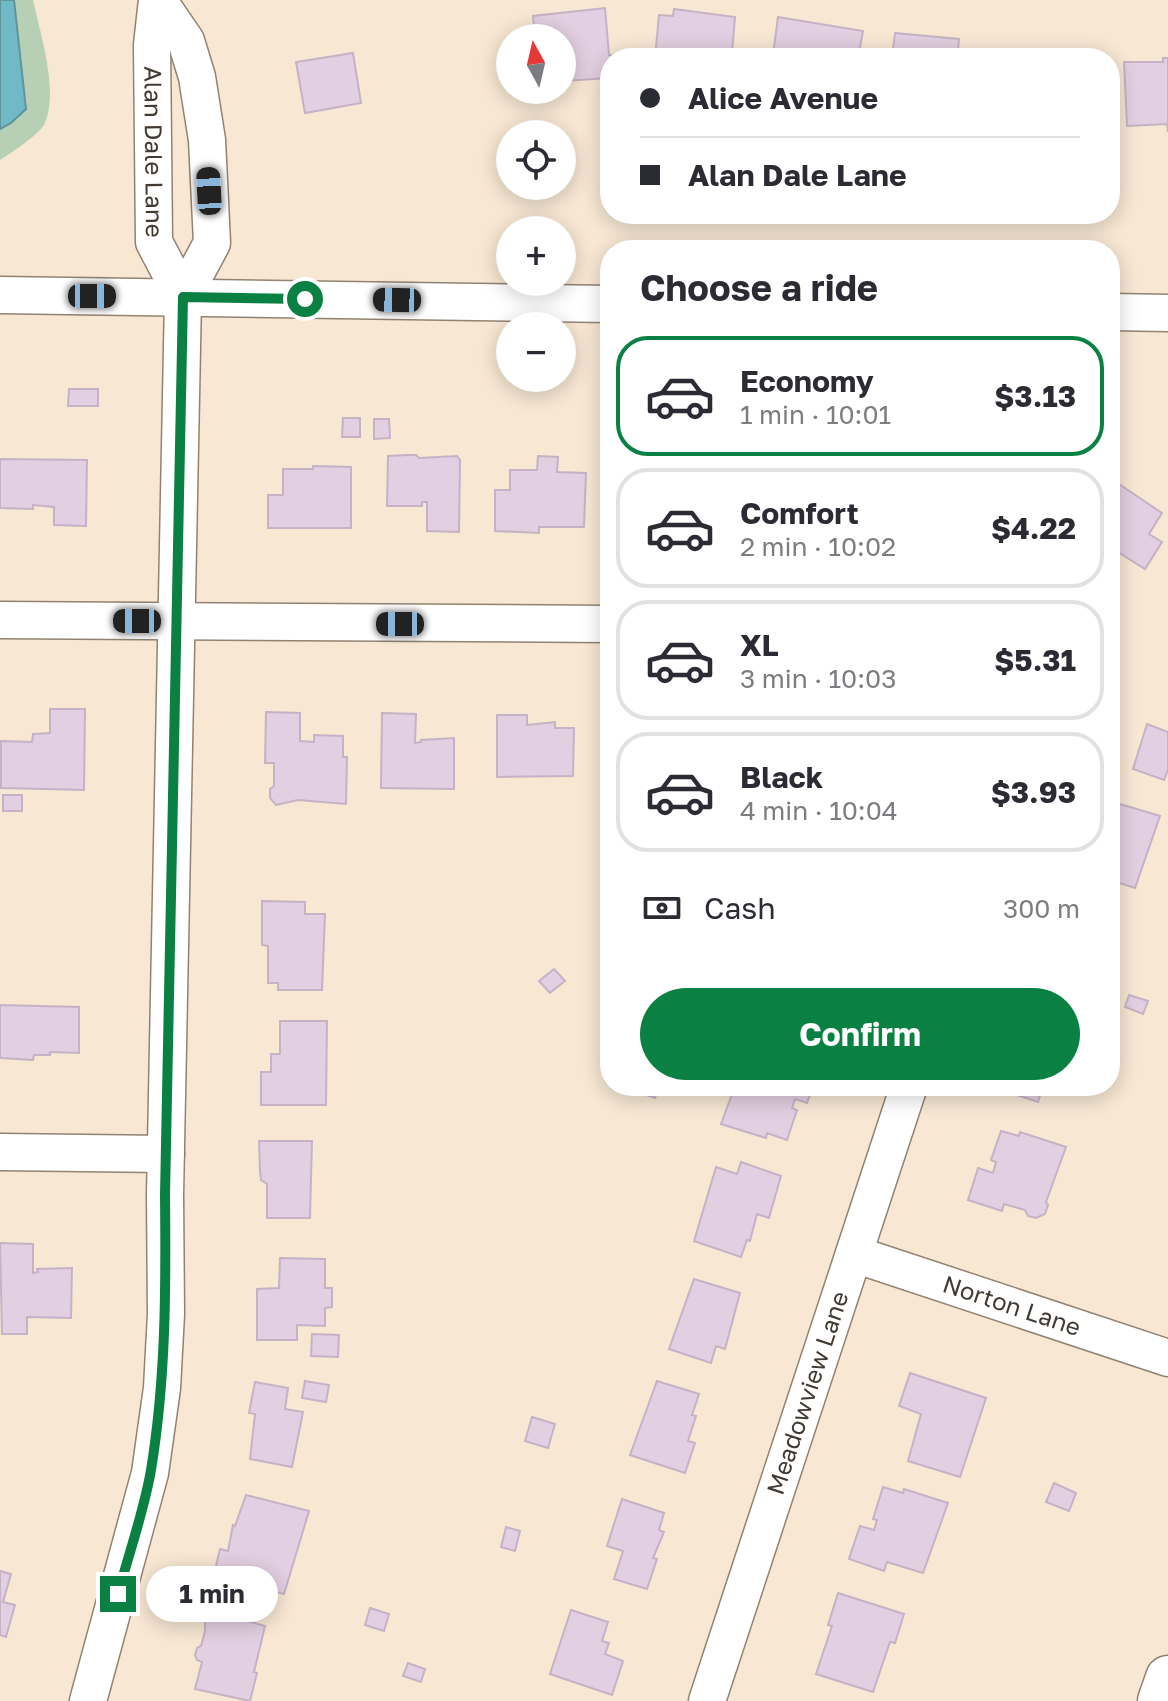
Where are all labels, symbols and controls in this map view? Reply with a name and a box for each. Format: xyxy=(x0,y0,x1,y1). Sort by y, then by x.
north arrow xyxy=(496,24,576,104)
map controls xyxy=(496,24,576,392)
street label: Alan Dale Lane xyxy=(139,66,170,238)
text: Alice Avenue xyxy=(688,80,878,116)
button: locate xyxy=(496,120,576,200)
text: Alan Dale Lane xyxy=(688,157,907,193)
car xyxy=(196,166,222,216)
button: + xyxy=(496,216,576,296)
text: Choose a ride xyxy=(640,266,878,309)
route start xyxy=(287,281,323,317)
car xyxy=(68,284,116,308)
car xyxy=(373,288,421,312)
button: − xyxy=(496,312,576,392)
icon: car xyxy=(644,360,716,432)
text: Economy xyxy=(740,363,874,399)
text: $3.13 xyxy=(994,378,1076,414)
text: 1 min · 10:01 xyxy=(740,399,891,430)
icon: car xyxy=(644,492,716,564)
text: Comfort xyxy=(740,495,859,531)
text: $4.22 xyxy=(991,510,1076,546)
text: 2 min · 10:02 xyxy=(740,531,896,562)
car xyxy=(113,609,161,633)
car xyxy=(376,612,424,636)
icon: car xyxy=(644,624,716,696)
text: XL xyxy=(740,627,779,663)
text: $5.31 xyxy=(994,642,1076,678)
text: 3 min · 10:03 xyxy=(740,663,896,694)
icon: car xyxy=(644,756,716,828)
text: Black xyxy=(740,759,823,795)
text: $3.93 xyxy=(991,774,1076,810)
text: 4 min · 10:04 xyxy=(740,795,898,826)
icon: cash xyxy=(640,886,684,930)
text: Cash xyxy=(704,890,776,926)
text: 300 m xyxy=(1003,893,1080,924)
button: Confirm xyxy=(640,988,1080,1080)
street label: Norton Lane xyxy=(939,1268,1085,1341)
street label: Meadowview Lane xyxy=(760,1287,854,1498)
callout: 1 min xyxy=(146,1566,278,1622)
route end xyxy=(100,1576,136,1612)
text: 1 min xyxy=(179,1578,245,1609)

